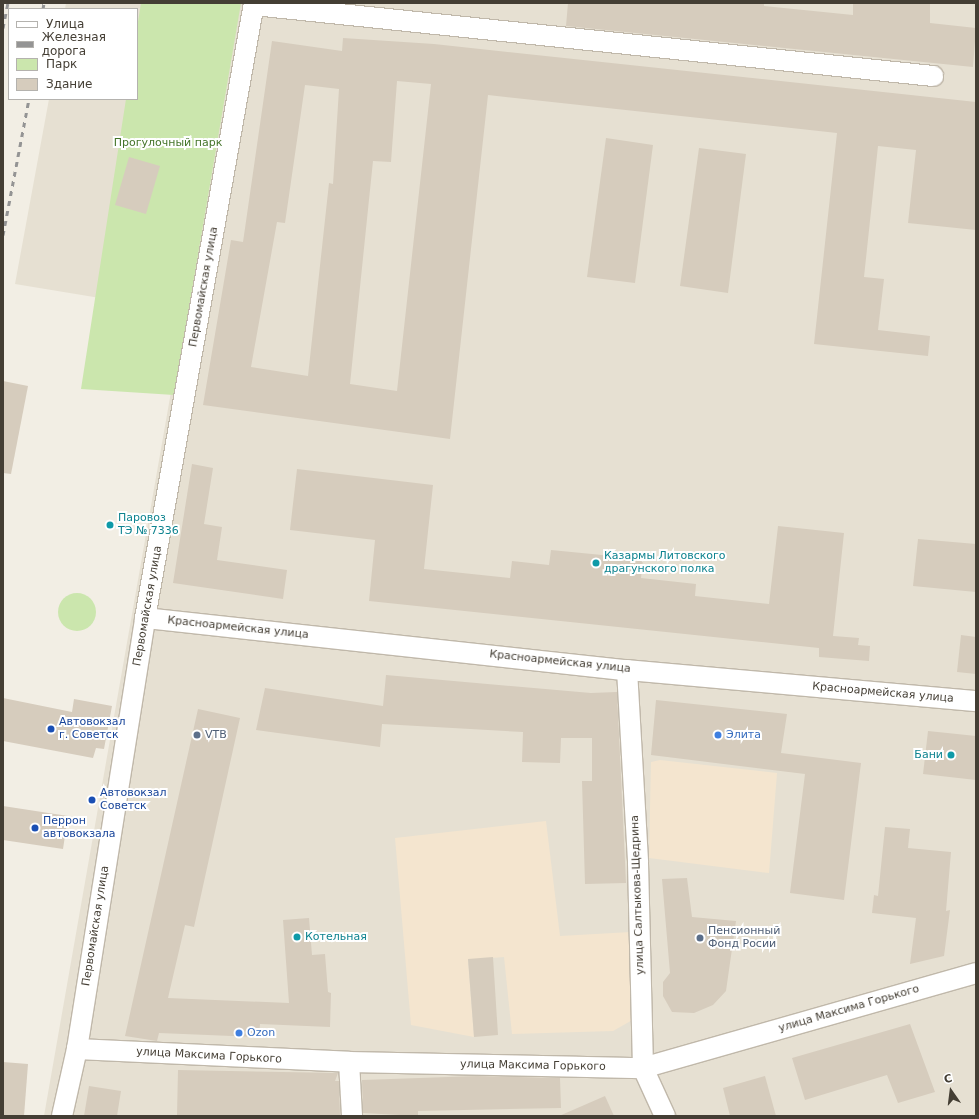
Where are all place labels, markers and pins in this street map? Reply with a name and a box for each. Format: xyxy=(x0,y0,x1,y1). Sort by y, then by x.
place label: Паровоз ТЭ № 7336 xyxy=(118,512,179,538)
marker: Паровоз ТЭ № 7336 xyxy=(105,520,115,530)
place label: Казармы Литовского драгунского полка xyxy=(604,550,726,576)
marker: Казармы Литовского драгунского полка xyxy=(591,558,601,568)
place label: Автовокзал г. Советск xyxy=(59,716,126,742)
marker: Автовокзал г. Советск xyxy=(46,724,56,734)
place label: VTB xyxy=(205,728,227,742)
place label: Элита xyxy=(726,728,761,742)
marker: VTB xyxy=(192,730,202,740)
marker: Элита xyxy=(713,730,723,740)
place label: Бани xyxy=(914,748,943,762)
marker: Бани xyxy=(946,750,956,760)
place label: Автовокзал Советск xyxy=(100,787,167,813)
marker: Автовокзал Советск xyxy=(87,795,97,805)
place label: Перрон автовокзала xyxy=(43,815,116,841)
marker: Перрон автовокзала xyxy=(30,823,40,833)
place label: Пенсионный Фонд Росии xyxy=(708,925,780,951)
place label: Котельная xyxy=(305,930,367,944)
marker: Котельная xyxy=(292,932,302,942)
marker: Пенсионный Фонд Росии xyxy=(695,933,705,943)
place label: Ozon xyxy=(247,1026,275,1040)
marker: Ozon xyxy=(234,1028,244,1038)

